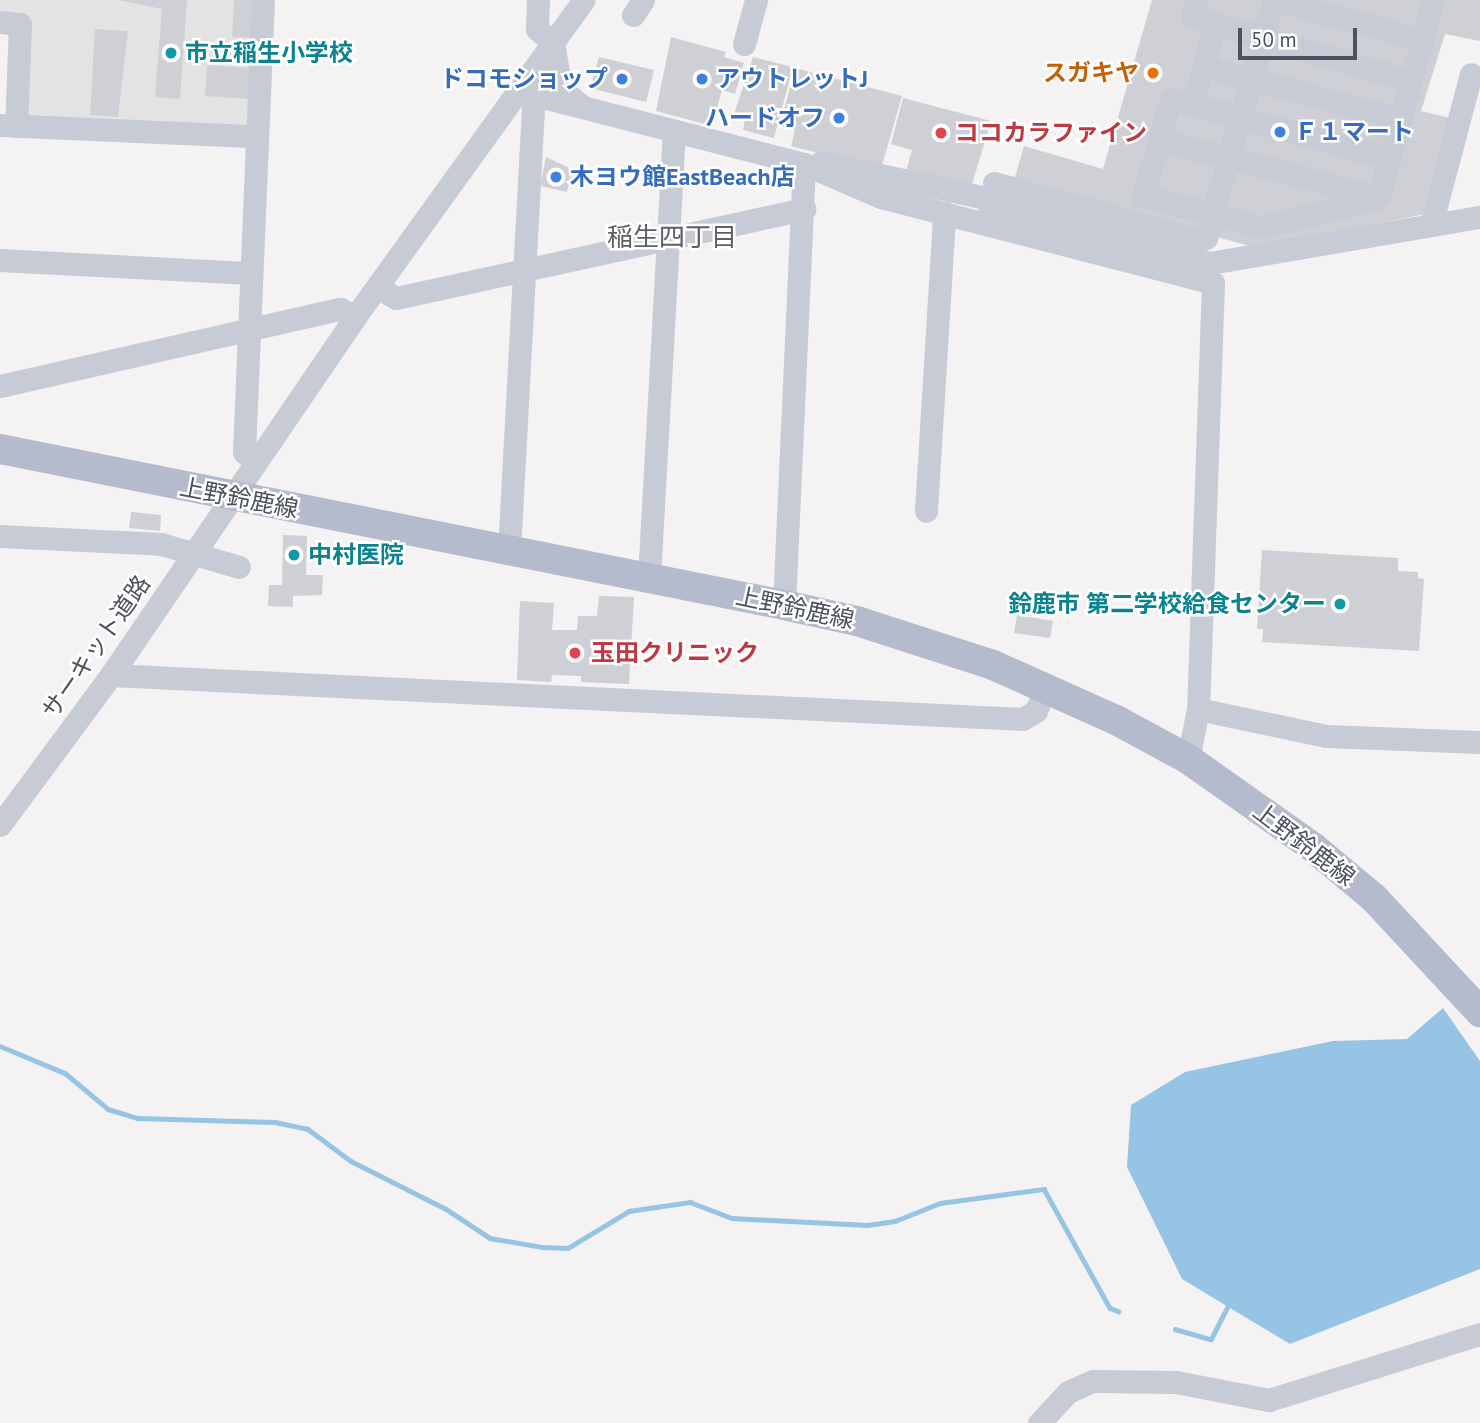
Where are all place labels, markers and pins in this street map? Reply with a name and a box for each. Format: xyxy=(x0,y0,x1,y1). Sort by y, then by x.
place label: 市立稲生小学校 xyxy=(185,39,353,67)
marker: 市立稲生小学校 xyxy=(163,45,179,61)
place label: スガキヤ xyxy=(1043,59,1139,87)
place label: ドコモショップ xyxy=(440,65,608,93)
place label: アウトレットJ xyxy=(716,65,868,93)
marker: スガキヤ xyxy=(1145,65,1161,81)
marker: ドコモショップ xyxy=(614,71,630,87)
marker: アウトレットJ xyxy=(694,71,710,87)
place label: ハードオフ xyxy=(705,104,825,132)
marker: ハードオフ xyxy=(831,110,847,126)
place label: Ｆ１マート xyxy=(1294,118,1414,146)
place label: ココカラファイン xyxy=(955,119,1147,147)
marker: Ｆ１マート xyxy=(1272,124,1288,140)
marker: ココカラファイン xyxy=(933,125,949,141)
place label: 木ヨウ館EastBeach店 xyxy=(570,163,795,191)
marker: 木ヨウ館EastBeach店 xyxy=(548,169,564,185)
place label: 中村医院 xyxy=(308,541,404,569)
marker: 中村医院 xyxy=(286,547,302,563)
place label: 鈴鹿市 第二学校給食センター xyxy=(1008,590,1326,618)
marker: 鈴鹿市 第二学校給食センター xyxy=(1332,596,1348,612)
place label: 玉田クリニック xyxy=(591,639,759,667)
marker: 玉田クリニック xyxy=(565,643,585,663)

